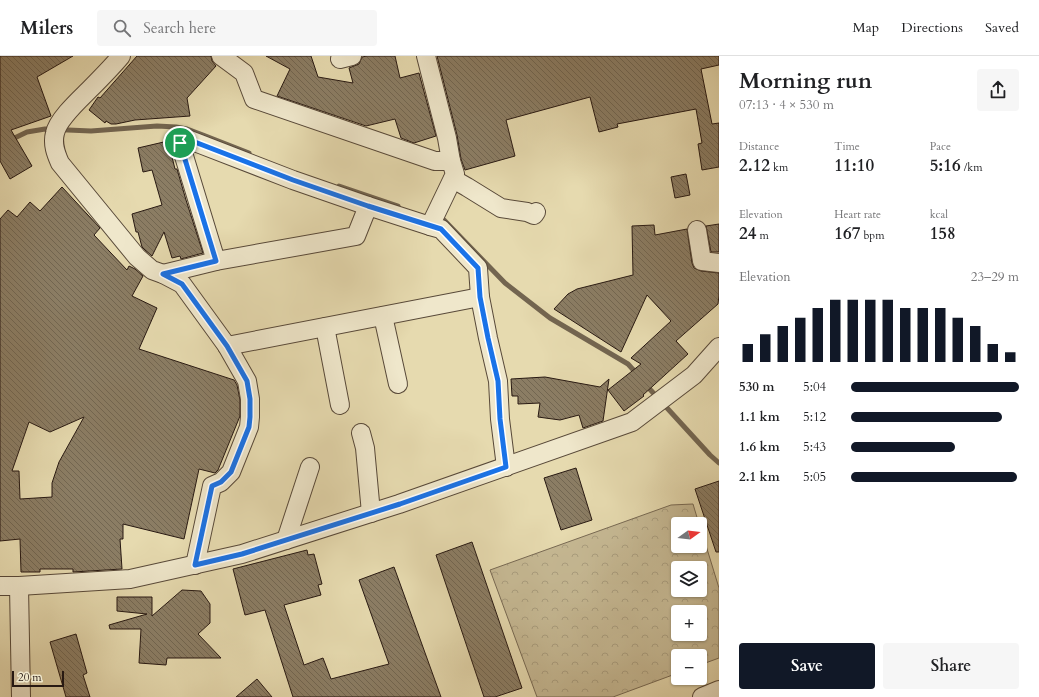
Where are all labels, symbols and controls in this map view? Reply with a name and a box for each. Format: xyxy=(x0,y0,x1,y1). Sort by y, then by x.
search box xyxy=(97,10,377,46)
text: Milers xyxy=(20,15,73,41)
icon: search xyxy=(111,17,133,39)
text: Search here xyxy=(143,18,216,38)
text: Map xyxy=(853,18,879,37)
text: Directions xyxy=(901,18,963,37)
text: Saved xyxy=(985,18,1019,37)
text: Morning run xyxy=(739,66,872,96)
button: share xyxy=(977,69,1019,111)
text: 07:13 · 4 × 530 m xyxy=(739,96,834,114)
pin xyxy=(163,126,197,160)
icon: arrive xyxy=(169,132,191,154)
text: Distance xyxy=(739,139,779,154)
text: Time xyxy=(834,139,860,154)
text: Pace xyxy=(930,139,951,154)
text: 2.12 xyxy=(739,154,770,177)
text: 11:10 xyxy=(834,154,874,177)
text: 5:16 xyxy=(930,154,961,177)
text: km xyxy=(770,160,788,175)
text: /km xyxy=(961,160,982,175)
text: Elevation xyxy=(739,207,783,222)
text: Heart rate xyxy=(834,207,881,222)
text: kcal xyxy=(930,207,948,222)
text: 24 xyxy=(739,222,756,245)
text: 167 xyxy=(834,222,860,245)
text: 158 xyxy=(930,222,956,245)
text: m xyxy=(756,228,769,243)
text: bpm xyxy=(860,228,884,243)
text: Elevation xyxy=(739,268,791,286)
text: 23–29 m xyxy=(971,268,1019,286)
text: 530 m xyxy=(739,378,774,396)
text: 5:04 xyxy=(803,378,826,396)
text: 1.1 km xyxy=(739,408,780,426)
text: 5:12 xyxy=(803,408,826,426)
text: 1.6 km xyxy=(739,438,780,456)
text: 5:43 xyxy=(803,438,826,456)
text: 2.1 km xyxy=(739,468,780,486)
text: 5:05 xyxy=(803,468,826,486)
north arrow xyxy=(671,517,707,553)
map controls xyxy=(671,517,707,685)
button: layers xyxy=(671,561,707,597)
button: + xyxy=(671,605,707,641)
button: Save xyxy=(739,643,875,689)
button: Share xyxy=(883,643,1019,689)
button: − xyxy=(671,649,707,685)
scale bar xyxy=(12,669,64,688)
text: 20 m xyxy=(18,670,42,685)

